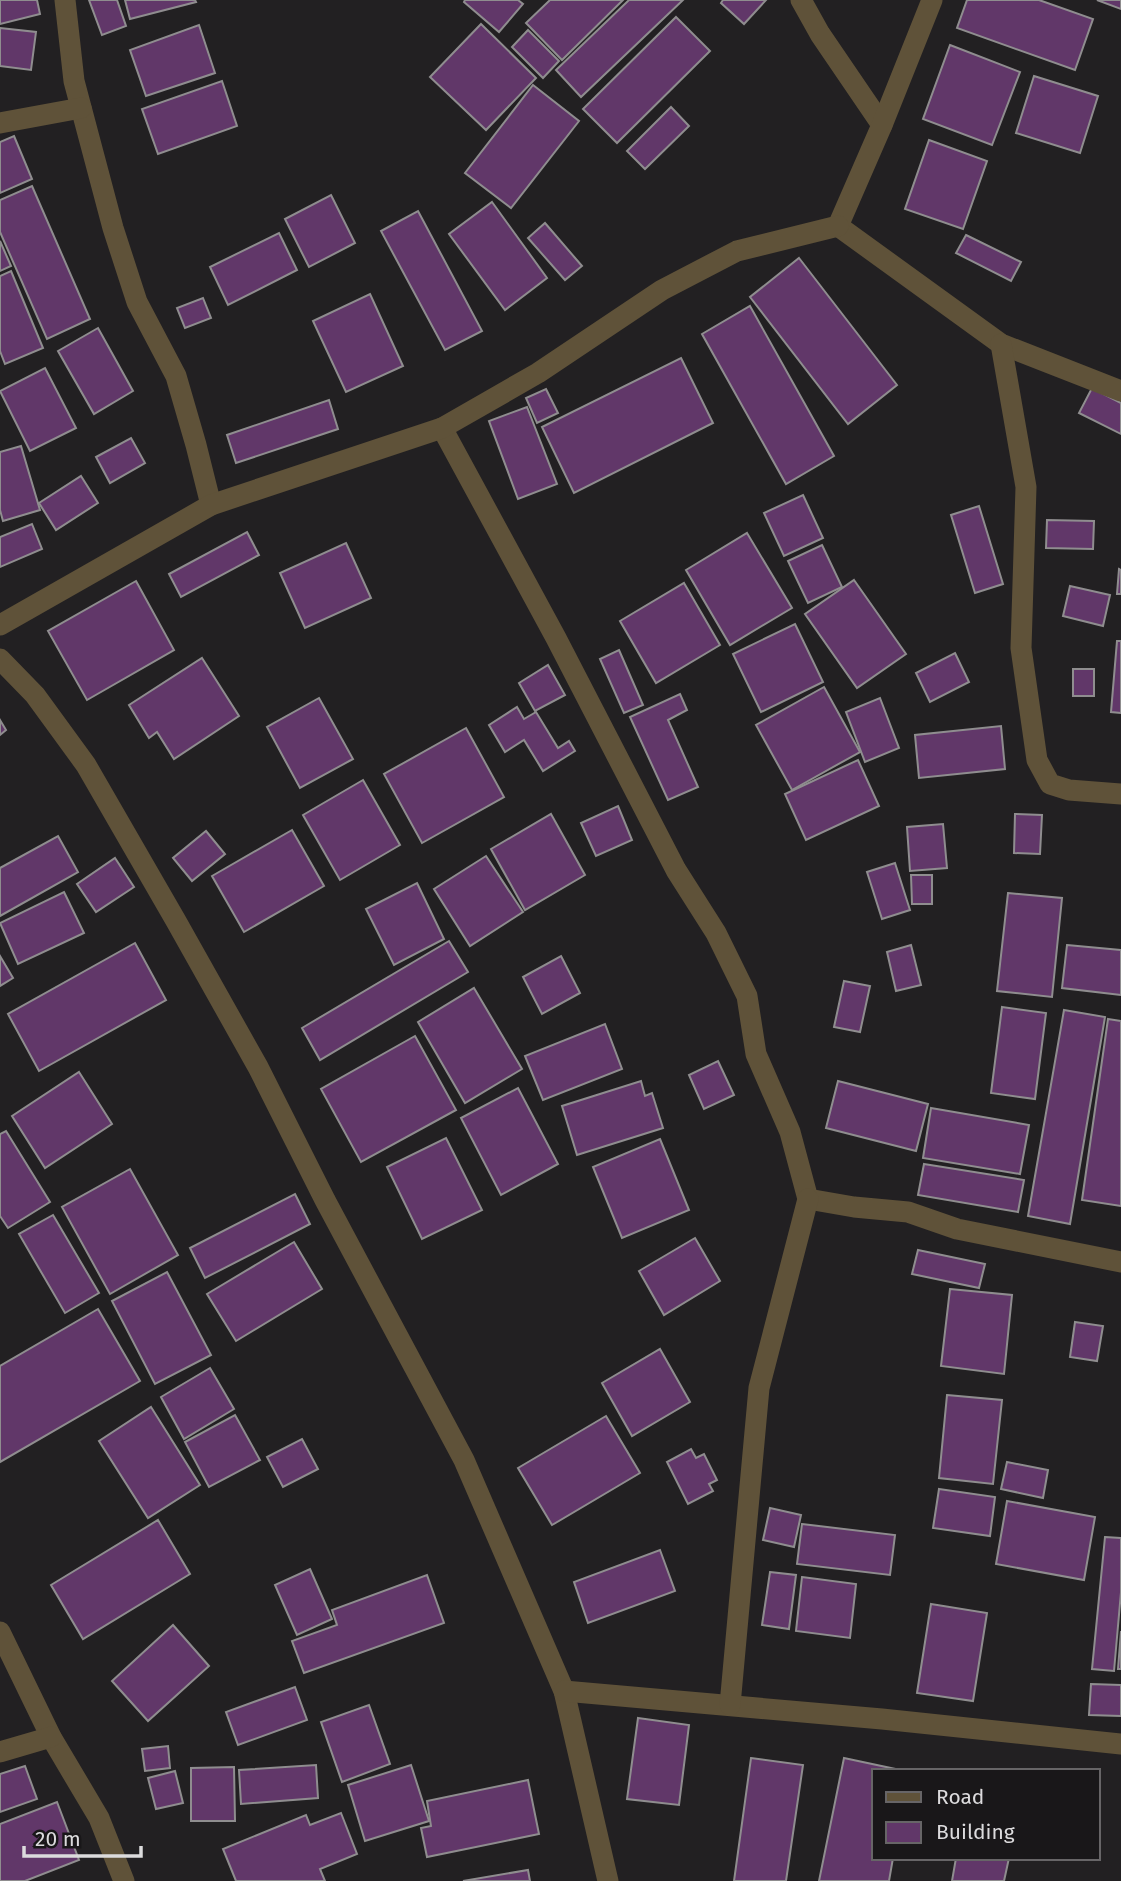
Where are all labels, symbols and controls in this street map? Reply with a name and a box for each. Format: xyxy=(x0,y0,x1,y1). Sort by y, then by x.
legend xyxy=(872,1769,1100,1860)
text: Road xyxy=(936,1784,984,1810)
scale bar xyxy=(24,1814,142,1858)
text: Building xyxy=(936,1819,1015,1845)
text: 20 m xyxy=(35,1826,81,1852)

